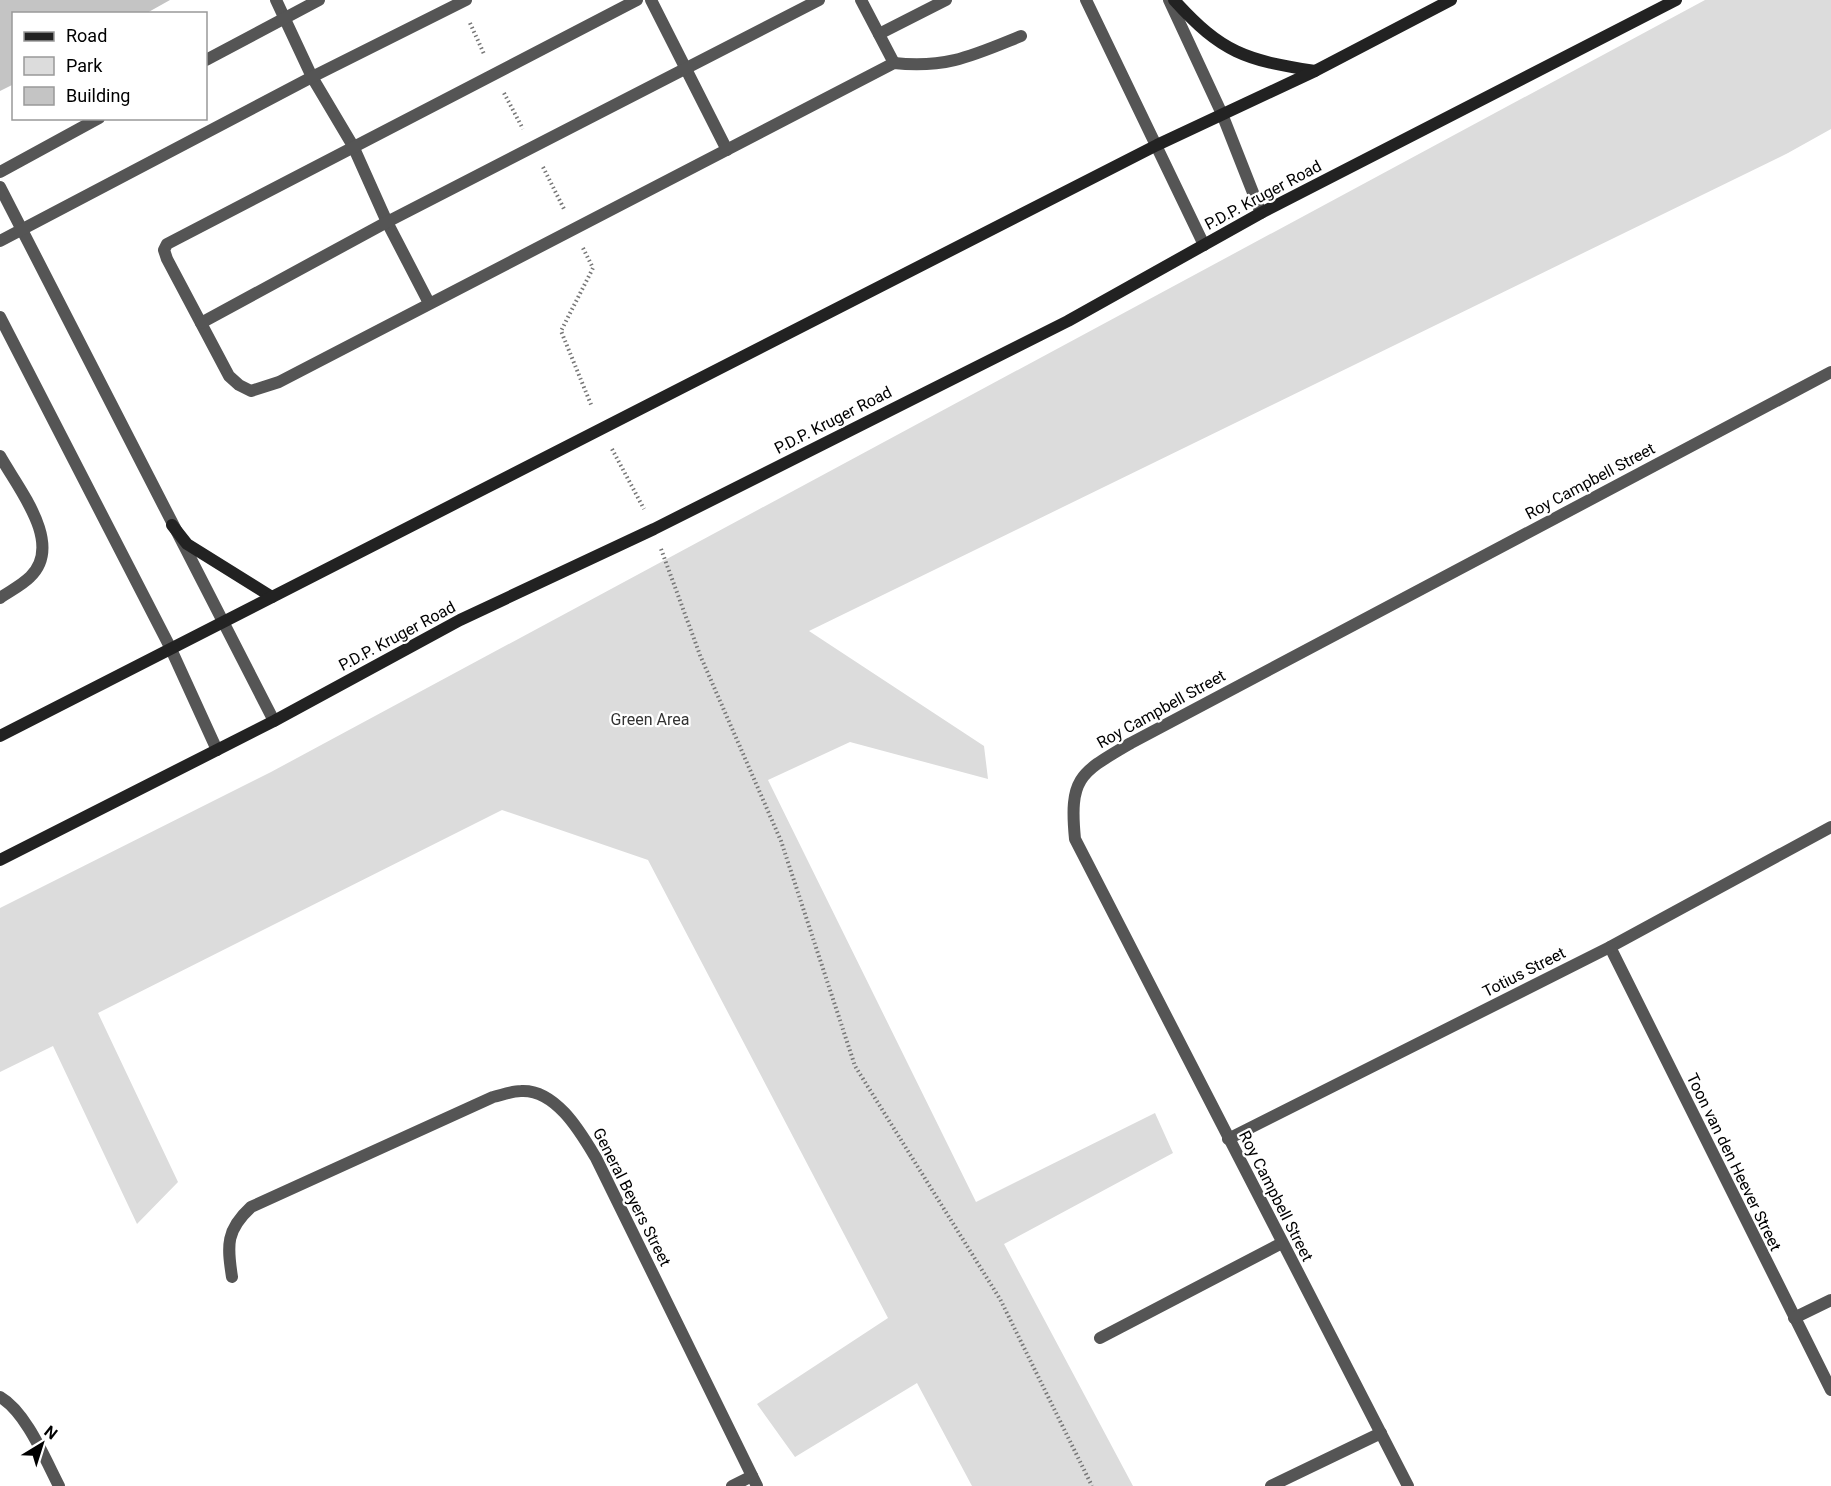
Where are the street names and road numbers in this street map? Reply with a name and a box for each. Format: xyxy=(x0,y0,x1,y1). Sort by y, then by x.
street label: P.D.P. Kruger Road xyxy=(1201,156,1325,234)
street label: P.D.P. Kruger Road xyxy=(771,382,895,458)
street label: Roy Campbell Street xyxy=(1522,439,1658,523)
street label: P.D.P. Kruger Road xyxy=(335,597,459,675)
street label: Roy Campbell Street xyxy=(1093,666,1229,752)
street label: Totius Street xyxy=(1479,943,1569,1001)
street label: Toon van den Heever Street xyxy=(1683,1070,1785,1254)
street label: General Beyers Street xyxy=(589,1125,675,1269)
street label: Roy Campbell Street xyxy=(1235,1128,1317,1264)

